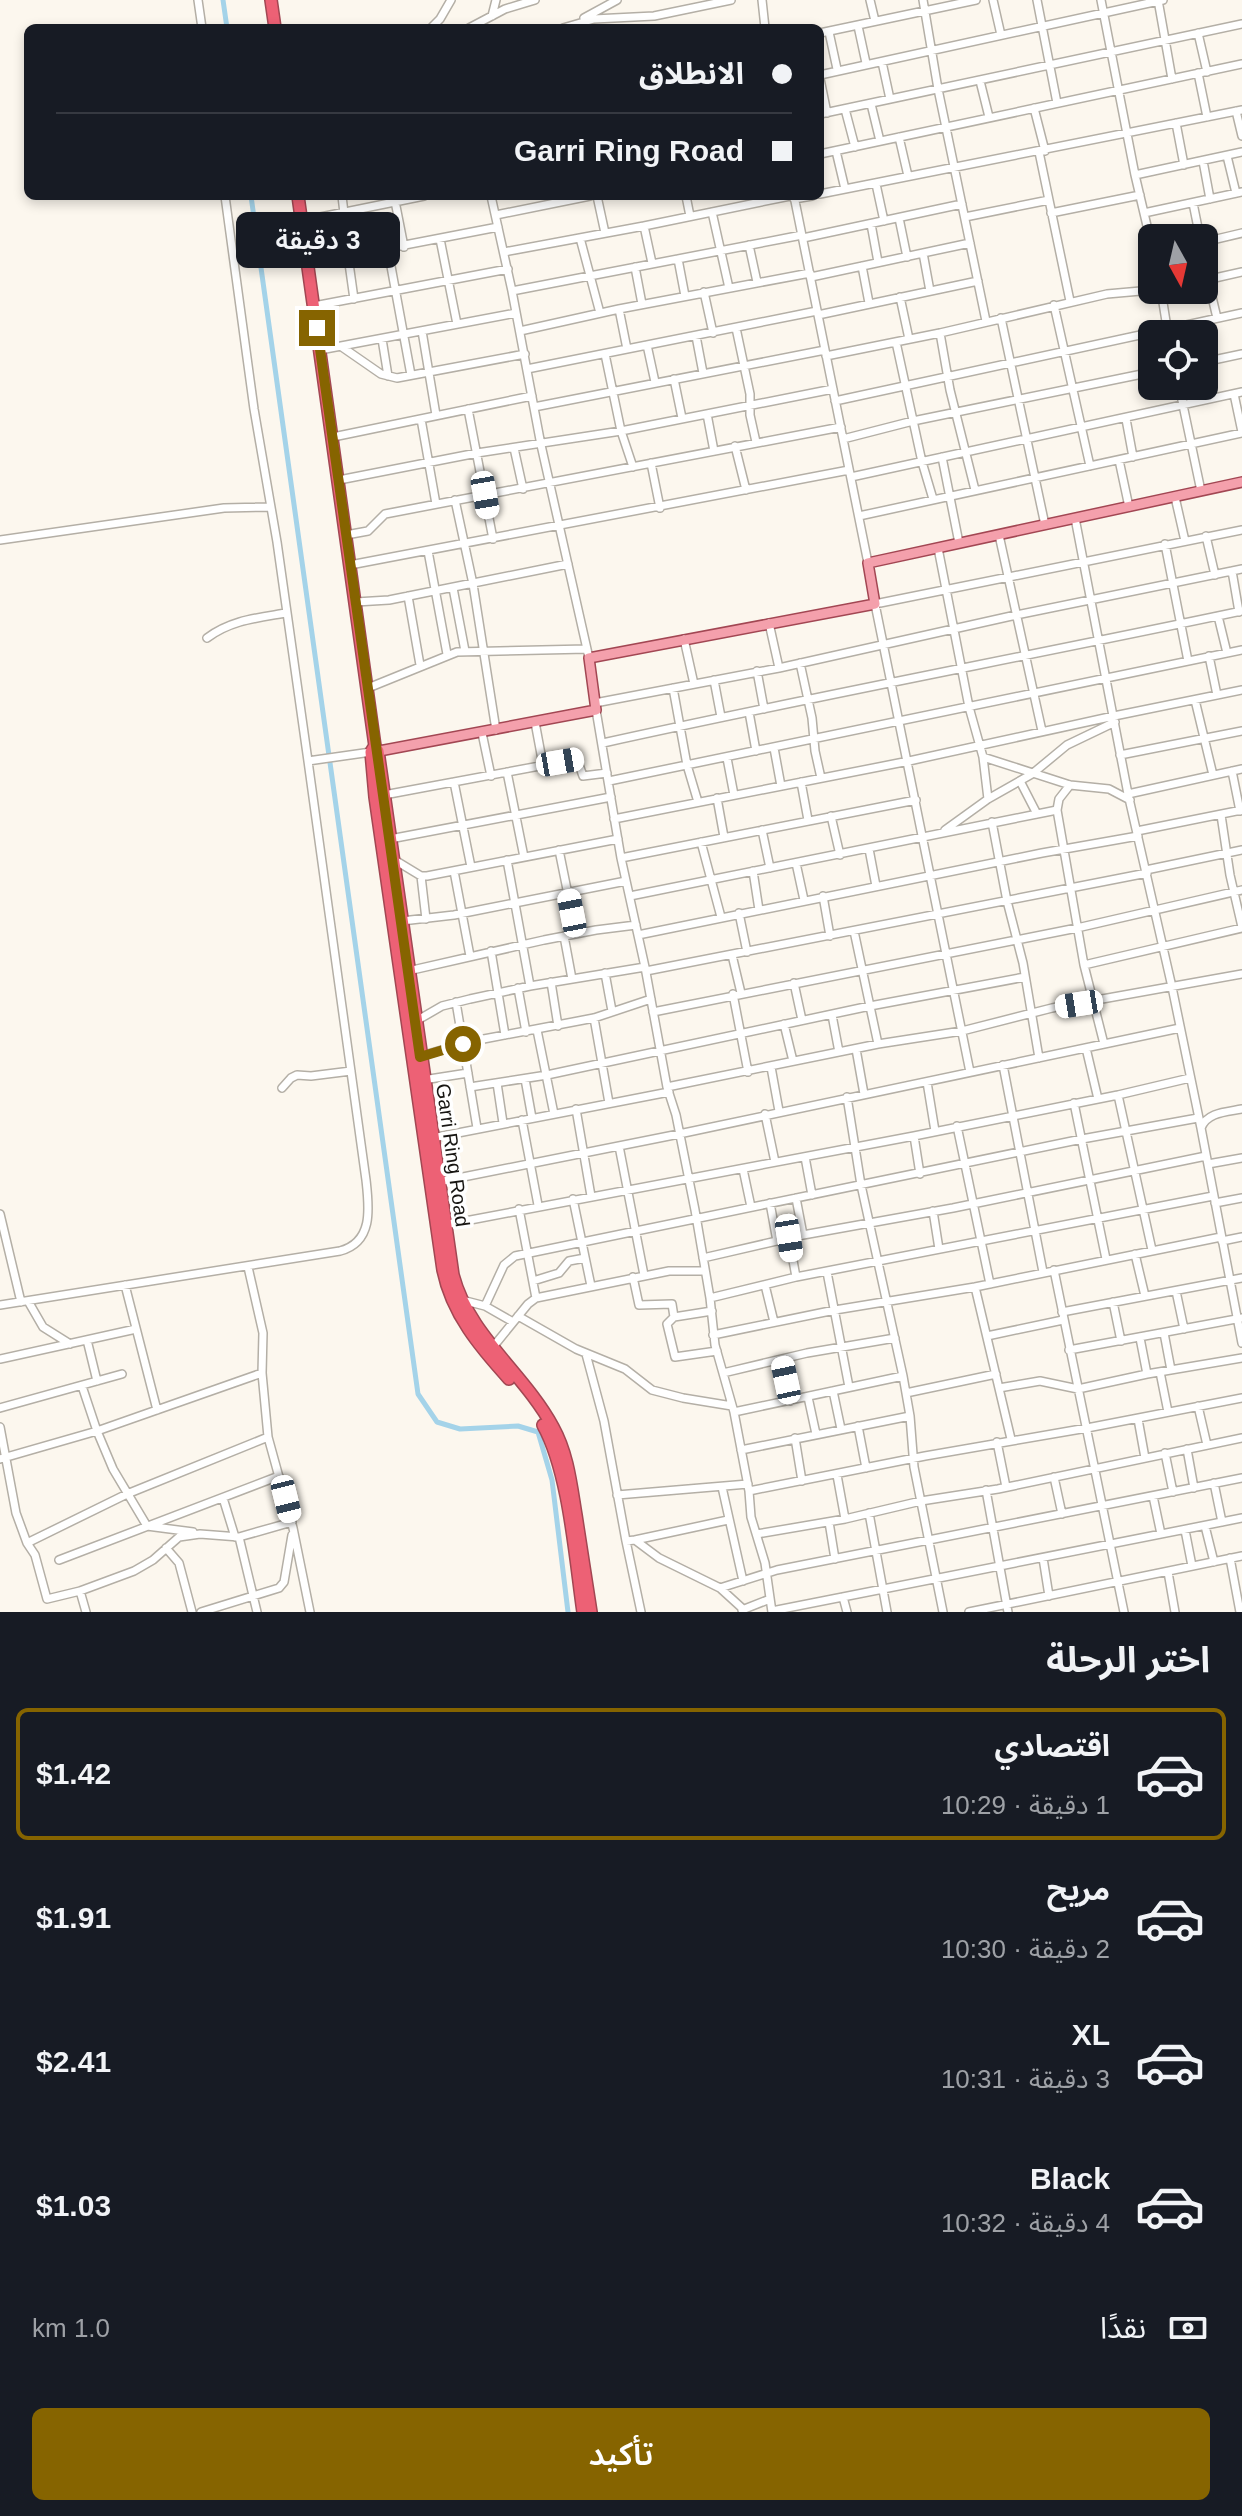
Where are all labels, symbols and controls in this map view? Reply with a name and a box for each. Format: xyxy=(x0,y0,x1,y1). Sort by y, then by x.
text: الانطلاق xyxy=(639,57,744,90)
text: Garri Ring Road xyxy=(514,134,744,167)
callout: 3 دقيقة xyxy=(235,212,399,268)
north arrow xyxy=(1138,224,1218,304)
map controls xyxy=(1138,224,1218,400)
text: 3 دقيقة xyxy=(276,225,360,255)
route end xyxy=(299,310,335,346)
button: locate xyxy=(1138,320,1218,400)
car xyxy=(469,469,501,521)
car xyxy=(534,746,586,778)
car xyxy=(556,887,588,939)
car xyxy=(1053,988,1105,1020)
route start xyxy=(445,1026,481,1062)
street label: Garri Ring Road xyxy=(432,1082,474,1228)
car xyxy=(773,1212,805,1264)
car xyxy=(769,1354,803,1406)
car xyxy=(269,1473,303,1525)
text: اختر الرحلة xyxy=(1046,1639,1210,1680)
text: اقتصادي xyxy=(995,1729,1110,1762)
icon: car xyxy=(1134,1738,1206,1810)
text: $1.42 xyxy=(36,1757,111,1790)
text: 1 دقيقة · 10:29 xyxy=(941,1790,1110,1820)
text: مريح xyxy=(1047,1873,1110,1906)
icon: car xyxy=(1134,1882,1206,1954)
text: $1.91 xyxy=(36,1901,111,1934)
text: 2 دقيقة · 10:30 xyxy=(941,1934,1110,1964)
text: XL xyxy=(1072,2018,1110,2051)
icon: car xyxy=(1134,2026,1206,2098)
text: $2.41 xyxy=(36,2045,111,2078)
text: 3 دقيقة · 10:31 xyxy=(941,2064,1110,2094)
text: Black xyxy=(1030,2162,1110,2195)
icon: car xyxy=(1134,2170,1206,2242)
text: $1.03 xyxy=(36,2189,111,2222)
text: 4 دقيقة · 10:32 xyxy=(941,2208,1110,2238)
icon: cash xyxy=(1166,2306,1210,2350)
text: نقدًا xyxy=(1100,2311,1146,2344)
text: 1.0 km xyxy=(32,2313,110,2343)
button: تأكيد xyxy=(32,2408,1210,2500)

